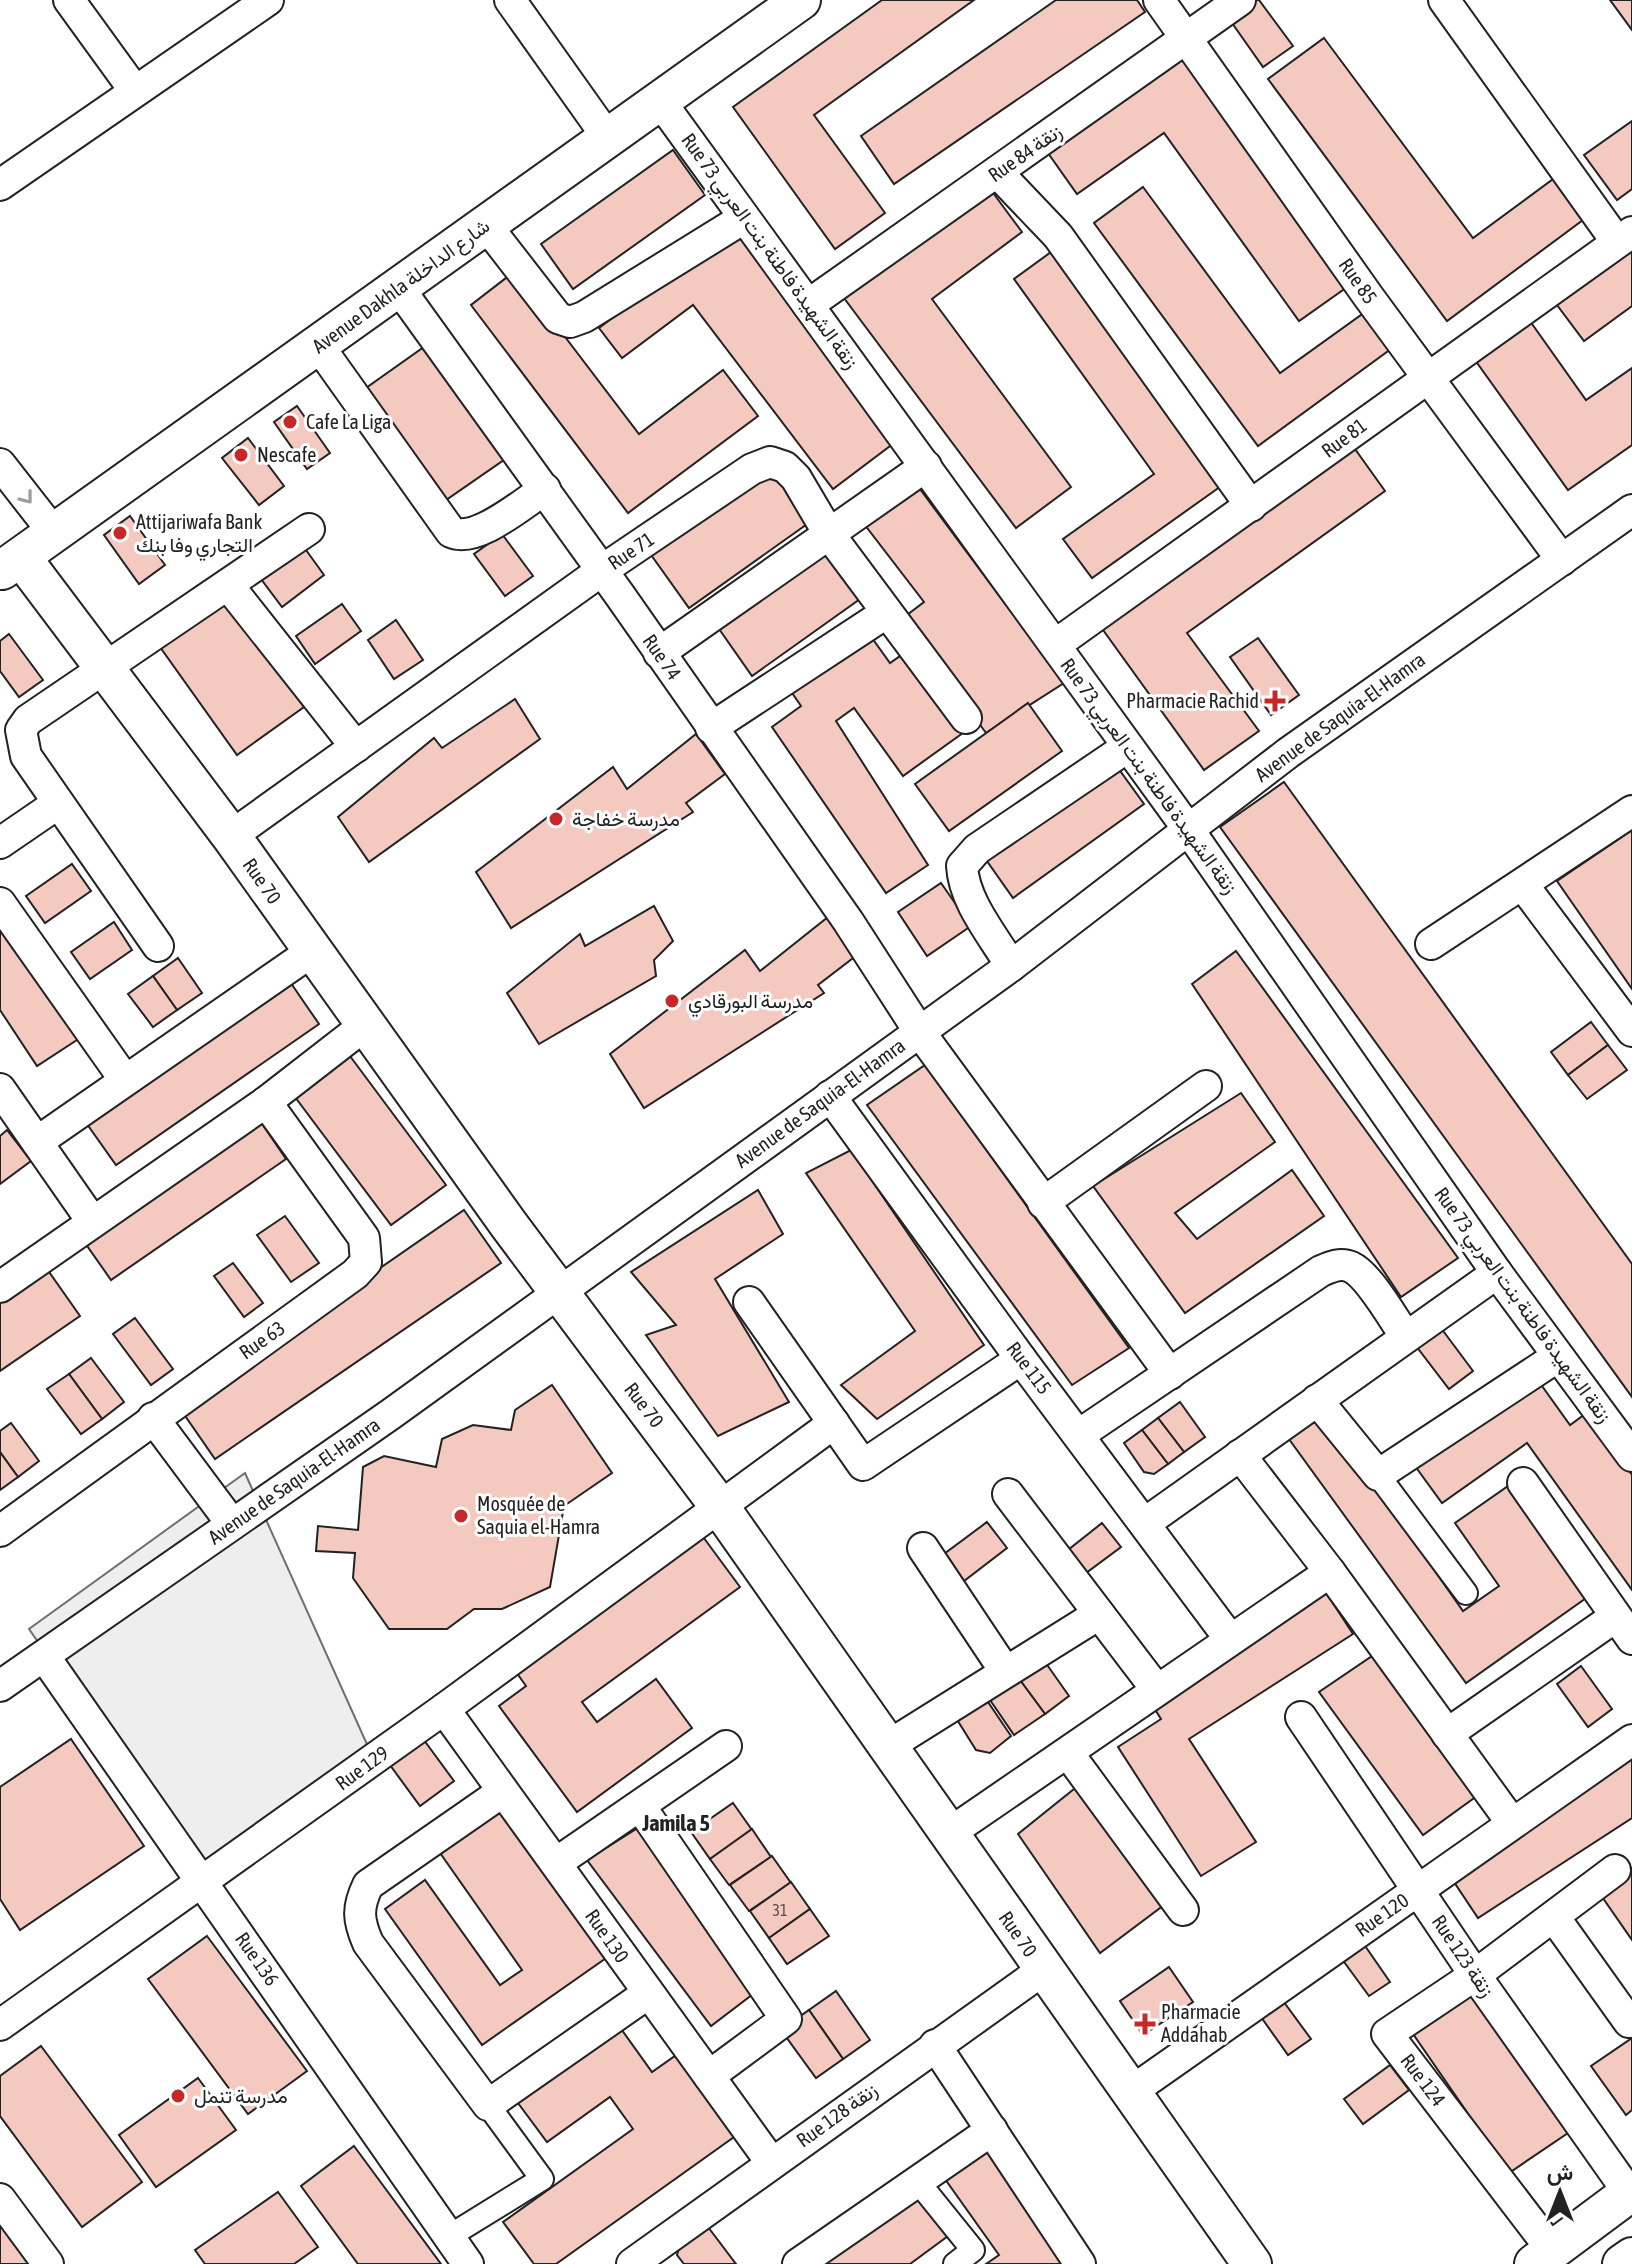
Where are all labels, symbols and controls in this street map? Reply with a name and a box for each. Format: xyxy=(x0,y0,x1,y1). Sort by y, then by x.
street label: Rue 84 زنقة xyxy=(983,119,1067,188)
street label: Rue 73 زنقة الشهيدة فاطنة بنت العربي xyxy=(672,128,864,376)
street label: Avenue Dakhla شارع الداخلة xyxy=(308,214,495,360)
street label: Rue 85 xyxy=(1335,254,1382,308)
place label: Cafe La Liga xyxy=(306,410,391,433)
marker: Cafe La Liga xyxy=(281,413,299,431)
street label: Rue 81 xyxy=(1317,413,1371,462)
place label: Nescafe xyxy=(257,443,316,466)
marker: Nescafe xyxy=(232,446,250,464)
one-way arrow xyxy=(17,489,32,503)
place label: Attijariwafa Bank التجاري وفا بنك xyxy=(136,510,262,562)
marker: Attijariwafa Bank التجاري وفا بنك xyxy=(111,524,129,542)
street label: Rue 71 xyxy=(603,527,658,574)
street label: Rue 74 xyxy=(639,630,686,684)
street label: Avenue de Saquia-El-Hamra xyxy=(1250,647,1429,786)
street label: Rue 73 زنقة الشهيدة فاطنة بنت العربي xyxy=(1051,653,1243,901)
place label: Pharmacie Rachid xyxy=(1126,689,1259,712)
marker: Pharmacie Rachid xyxy=(1266,692,1284,710)
place label: مدرسة خفاجة xyxy=(572,807,680,832)
marker: مدرسة خفاجة xyxy=(547,810,565,828)
street label: Rue 70 xyxy=(239,854,286,908)
place label: مدرسة البورقادي xyxy=(688,989,813,1018)
marker: مدرسة البورقادي xyxy=(663,992,681,1010)
street label: Avenue de Saquia-El-Hamra xyxy=(730,1033,909,1172)
street label: Rue 73 زنقة الشهيدة فاطنة بنت العربي xyxy=(1425,1182,1617,1430)
street label: Rue 63 xyxy=(235,1316,289,1363)
street label: Rue 115 xyxy=(1002,1337,1057,1398)
street label: Rue 70 xyxy=(620,1378,669,1432)
street label: Avenue de Saquia-El-Hamra xyxy=(204,1413,384,1549)
place label: Mosquée de Saquia el-Hamra xyxy=(477,1492,600,1538)
marker: Mosquée de Saquia el-Hamra xyxy=(452,1507,470,1525)
street label: Rue 129 xyxy=(331,1741,393,1794)
district label: Jamila 5 xyxy=(641,1810,710,1836)
street label: Rue 120 xyxy=(1351,1888,1413,1941)
house number: 31 xyxy=(772,1901,788,1919)
street label: Rue 130 xyxy=(581,1905,634,1967)
street label: Rue 70 xyxy=(995,1907,1042,1961)
street label: Rue 123 زنقة xyxy=(1426,1910,1499,2002)
street label: Rue 136 xyxy=(231,1928,284,1990)
place label: Pharmacie Addahab xyxy=(1161,2000,1240,2046)
marker: Pharmacie Addahab xyxy=(1136,2015,1154,2033)
street label: Rue 124 xyxy=(1396,2049,1451,2110)
street label: Rue 128 زنقة xyxy=(792,2078,883,2153)
place label: مدرسة تنمل xyxy=(194,2084,288,2109)
marker: مدرسة تنمل xyxy=(169,2087,187,2105)
north arrow xyxy=(1520,2152,1600,2232)
text: ش xyxy=(1547,2159,1573,2186)

